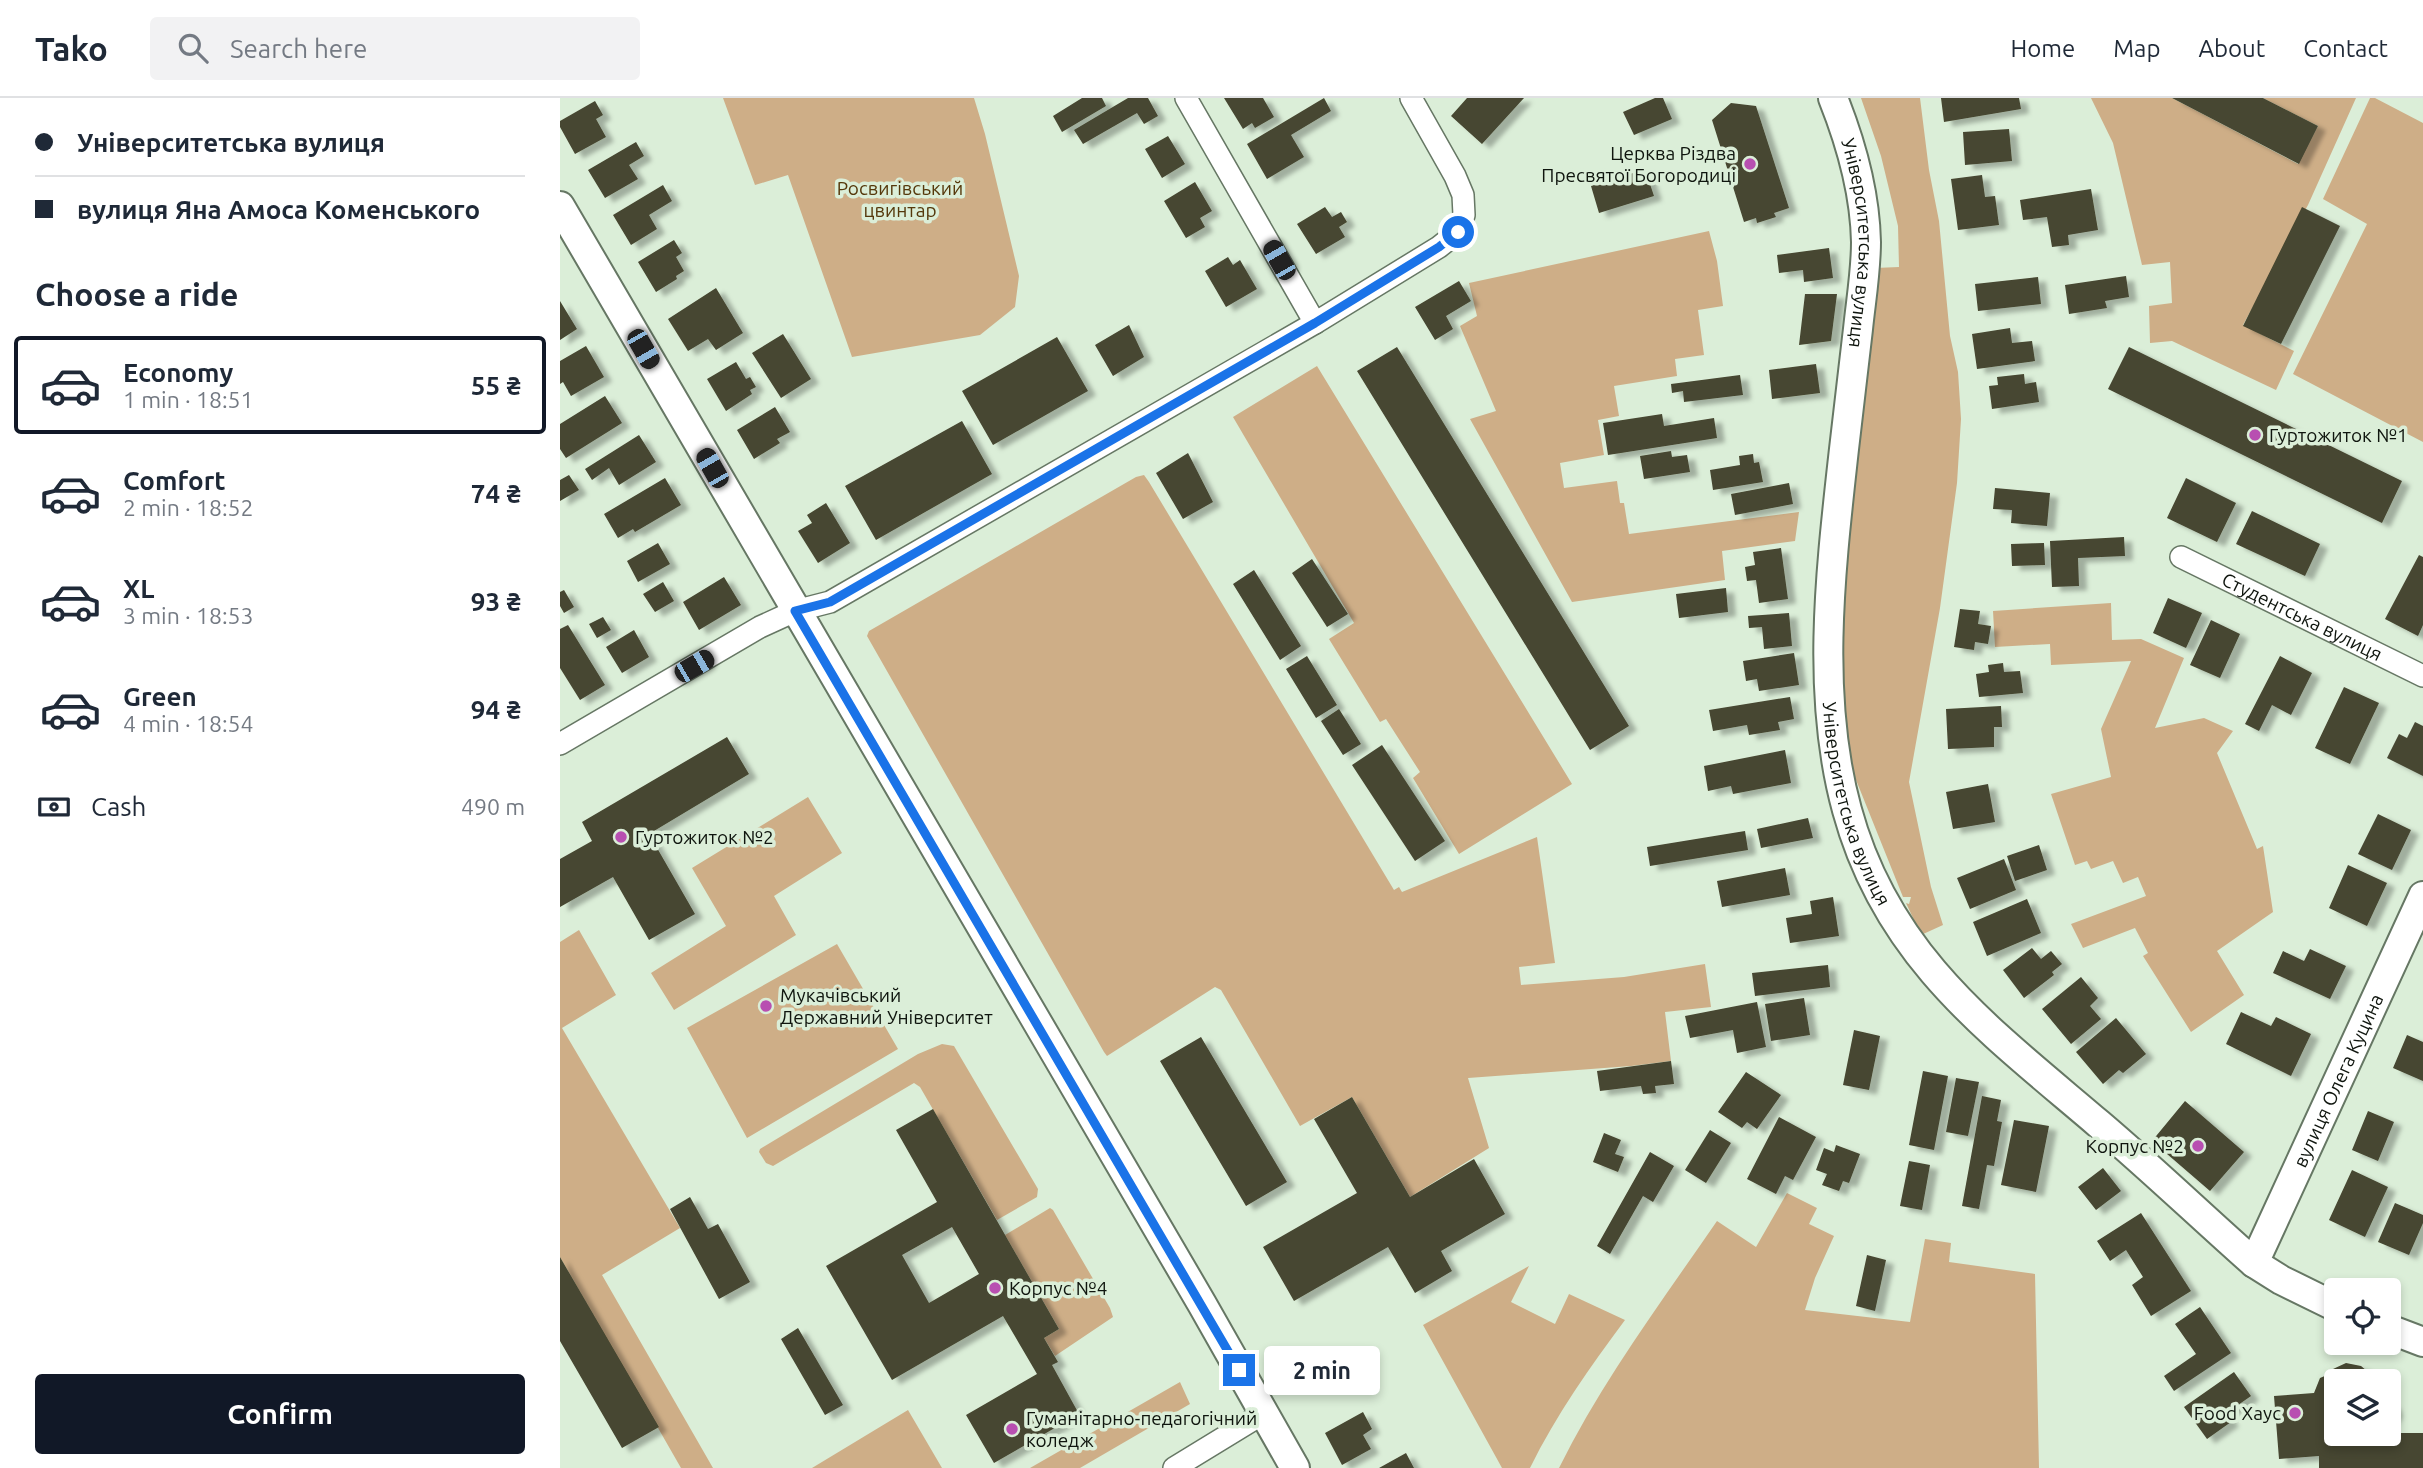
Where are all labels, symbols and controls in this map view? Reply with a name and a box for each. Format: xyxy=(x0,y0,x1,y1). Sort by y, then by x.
search box xyxy=(150,17,640,80)
icon: search xyxy=(174,29,212,67)
text: Tako xyxy=(35,30,108,67)
text: Search here xyxy=(230,34,367,63)
text: Home xyxy=(2010,35,2075,62)
text: Map xyxy=(2113,35,2160,62)
text: About xyxy=(2198,35,2265,62)
text: Contact xyxy=(2303,35,2388,62)
text: Університетська вулиця xyxy=(77,128,385,157)
street label: Університетська вулиця xyxy=(1837,136,1877,349)
place label: Церква Різдва Пресвятої Богородиці xyxy=(1541,142,1736,186)
marker: Церква Різдва Пресвятої Богородиці xyxy=(1742,156,1758,172)
park label: Росвигівський цвинтар xyxy=(837,177,963,221)
text: вулиця Яна Амоса Коменського xyxy=(77,195,480,224)
route start xyxy=(1442,216,1474,248)
car xyxy=(1260,237,1299,283)
text: Choose a ride xyxy=(35,276,238,312)
car xyxy=(624,326,663,372)
icon: car xyxy=(39,354,102,417)
text: Economy xyxy=(123,358,233,387)
text: 55 ₴ xyxy=(471,371,521,400)
text: 1 min · 18:51 xyxy=(123,387,254,412)
place label: Гуртожиток №1 xyxy=(2269,424,2408,446)
marker: Гуртожиток №1 xyxy=(2247,427,2263,443)
car xyxy=(693,445,732,491)
icon: car xyxy=(39,462,102,525)
text: Comfort xyxy=(123,466,226,495)
text: 74 ₴ xyxy=(471,479,521,508)
text: 2 min · 18:52 xyxy=(123,495,254,520)
street label: Студентська вулиця xyxy=(2218,568,2386,665)
icon: car xyxy=(39,570,102,633)
text: XL xyxy=(123,574,154,603)
text: 93 ₴ xyxy=(471,587,521,616)
text: 3 min · 18:53 xyxy=(123,603,254,628)
car xyxy=(671,646,718,686)
icon: car xyxy=(39,678,102,741)
text: Green xyxy=(123,682,197,711)
text: 94 ₴ xyxy=(471,695,521,724)
street label: Університетська вулиця xyxy=(1819,701,1895,909)
text: 4 min · 18:54 xyxy=(123,711,254,736)
icon: cash xyxy=(35,788,73,826)
text: Cash xyxy=(91,792,146,821)
text: 490 m xyxy=(461,794,525,819)
place label: Гуртожиток №2 xyxy=(635,826,774,848)
marker: Гуртожиток №2 xyxy=(613,829,629,845)
place label: Мукачівський Державний Університет xyxy=(780,984,993,1028)
street label: вулиця Олега Куцина xyxy=(2289,990,2387,1171)
marker: Мукачівський Державний Університет xyxy=(758,998,774,1014)
place label: Корпус №2 xyxy=(2086,1135,2184,1157)
marker: Корпус №2 xyxy=(2190,1138,2206,1154)
place label: Корпус №4 xyxy=(1009,1277,1107,1299)
map controls xyxy=(2324,1278,2401,1446)
button: locate xyxy=(2324,1278,2401,1355)
marker: Корпус №4 xyxy=(987,1280,1003,1296)
callout: 2 min xyxy=(1264,1346,1379,1394)
route end xyxy=(1223,1354,1255,1386)
text: 2 min xyxy=(1293,1358,1351,1383)
button: layers xyxy=(2324,1369,2401,1446)
button: Confirm xyxy=(35,1374,525,1454)
place label: Food Хаус xyxy=(2194,1402,2281,1424)
marker: Food Хаус xyxy=(2287,1405,2303,1421)
place label: Гуманітарно-педагогічний коледж xyxy=(1026,1407,1257,1451)
marker: Гуманітарно-педагогічний коледж xyxy=(1004,1421,1020,1437)

